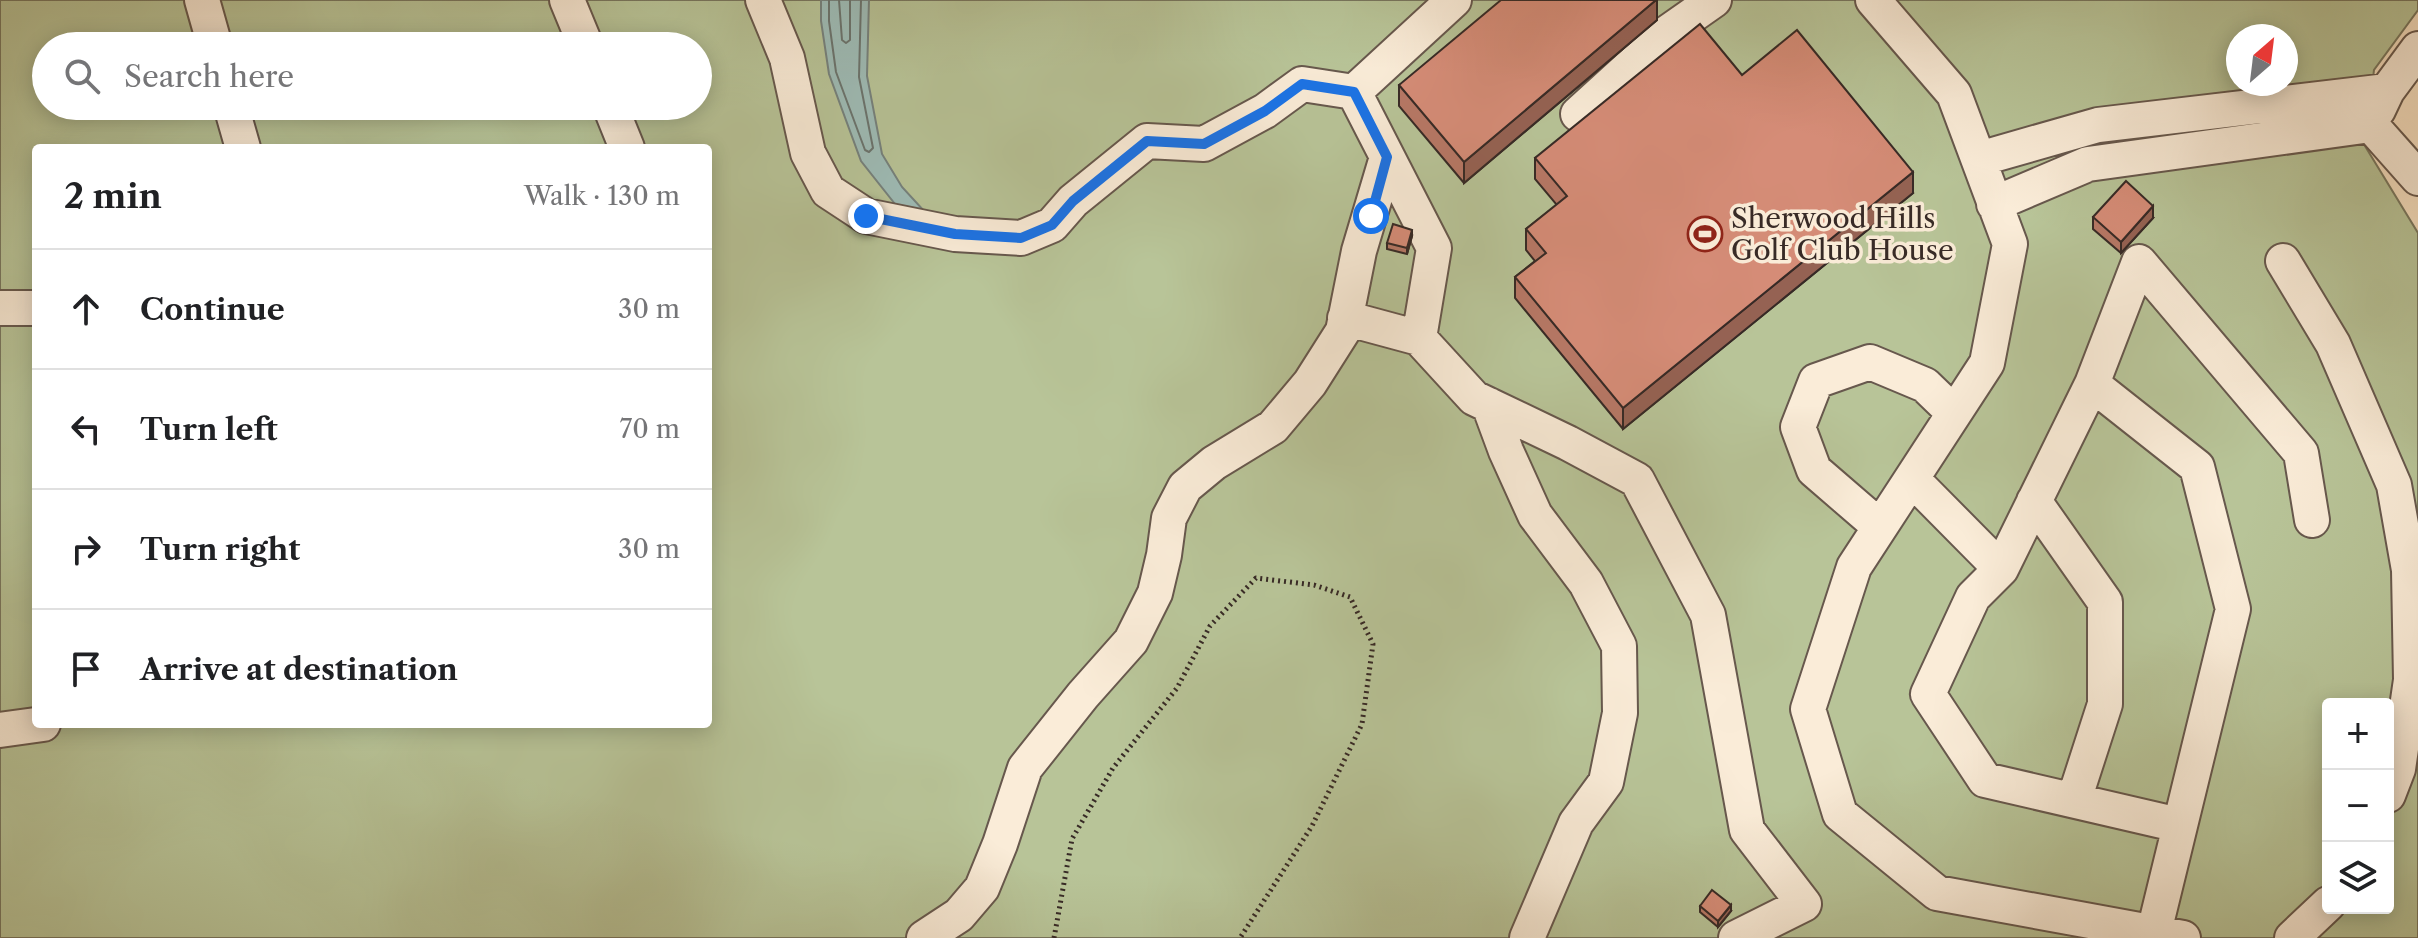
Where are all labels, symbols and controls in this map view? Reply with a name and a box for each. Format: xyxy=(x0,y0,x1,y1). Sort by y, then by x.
north arrow xyxy=(2226,24,2298,96)
search box xyxy=(32,32,712,120)
icon: search xyxy=(60,54,104,98)
text: Search here xyxy=(124,58,294,95)
text: 2 min xyxy=(64,175,162,217)
text: Walk · 130 m xyxy=(524,180,680,212)
route end xyxy=(848,198,884,234)
route start xyxy=(1353,198,1389,234)
place label: Sherwood Hills Golf Club House xyxy=(1731,201,1954,267)
sports icon: Sherwood Hills Golf Club House xyxy=(1686,215,1724,253)
icon: ahead xyxy=(64,287,108,331)
text: Continue xyxy=(140,291,285,328)
text: 30 m xyxy=(618,293,680,325)
icon: left xyxy=(64,407,108,451)
text: Turn left xyxy=(140,411,277,448)
text: 70 m xyxy=(620,413,680,445)
icon: right xyxy=(64,527,108,571)
text: Turn right xyxy=(140,531,300,568)
text: 30 m xyxy=(618,533,680,565)
icon: arrive xyxy=(64,647,108,691)
text: Arrive at destination xyxy=(140,651,458,688)
map controls xyxy=(2322,698,2394,914)
button: + xyxy=(2322,698,2394,770)
button: − xyxy=(2322,770,2394,842)
button: layers xyxy=(2322,842,2394,914)

